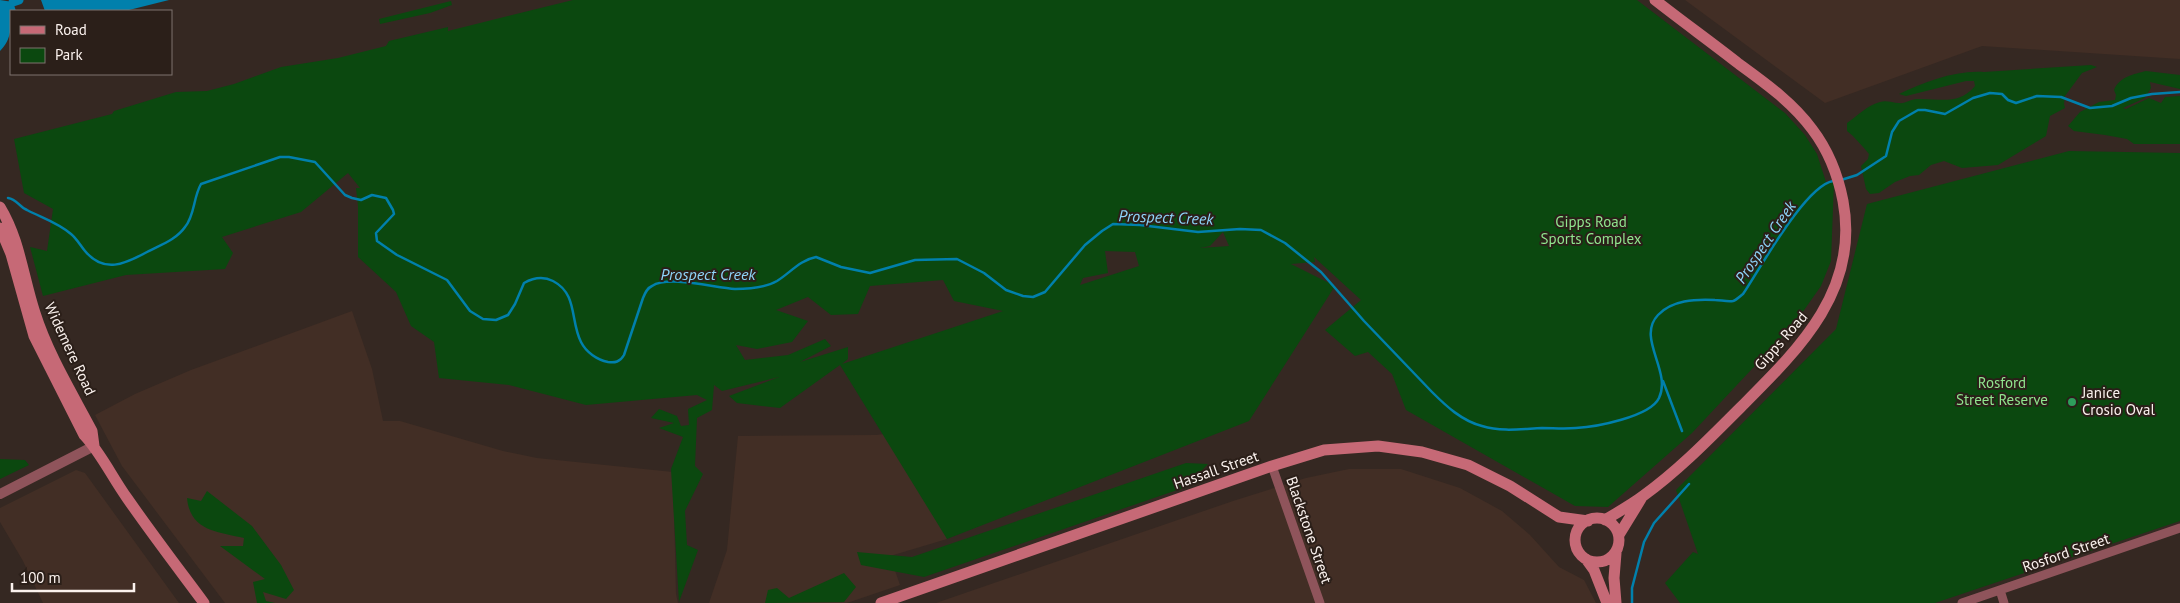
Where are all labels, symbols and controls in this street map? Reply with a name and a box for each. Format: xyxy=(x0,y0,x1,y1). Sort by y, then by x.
legend xyxy=(10,10,172,75)
text: Road xyxy=(55,20,87,39)
text: Park xyxy=(55,45,83,64)
water label: Prospect Creek xyxy=(1730,196,1800,287)
water label: Prospect Creek xyxy=(1118,205,1215,229)
park label: Gipps Road Sports Complex xyxy=(1541,212,1642,248)
water label: Prospect Creek xyxy=(660,264,756,284)
street label: Widemere Road xyxy=(41,299,100,398)
street label: Gipps Road xyxy=(1750,307,1811,374)
park label: Rosford Street Reserve xyxy=(1956,373,2048,409)
place label: Janice Crosio Oval xyxy=(2081,383,2156,419)
marker: Janice Crosio Oval xyxy=(2066,396,2078,408)
street label: Hassall Street xyxy=(1171,446,1261,493)
street label: Blackstone Street xyxy=(1282,474,1337,586)
street label: Rosford Street xyxy=(2020,529,2112,576)
scale bar xyxy=(12,560,135,592)
text: 100 m xyxy=(20,568,61,587)

